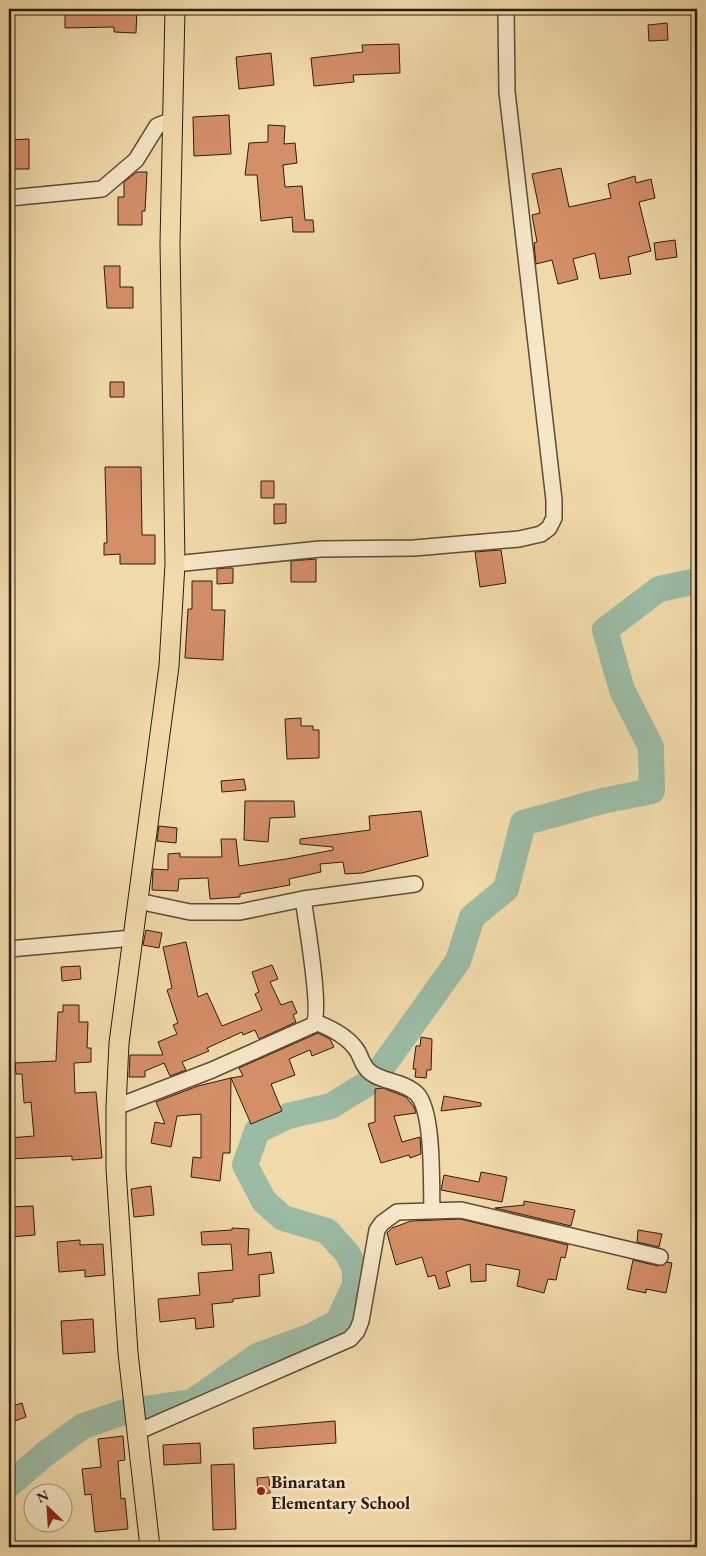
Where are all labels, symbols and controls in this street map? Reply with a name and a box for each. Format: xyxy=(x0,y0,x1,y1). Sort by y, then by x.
place label: Binaratan Elementary School xyxy=(271,1470,410,1514)
north arrow xyxy=(22,1484,72,1534)
text: N xyxy=(34,1485,52,1507)
marker: Binaratan Elementary School xyxy=(255,1485,267,1497)

